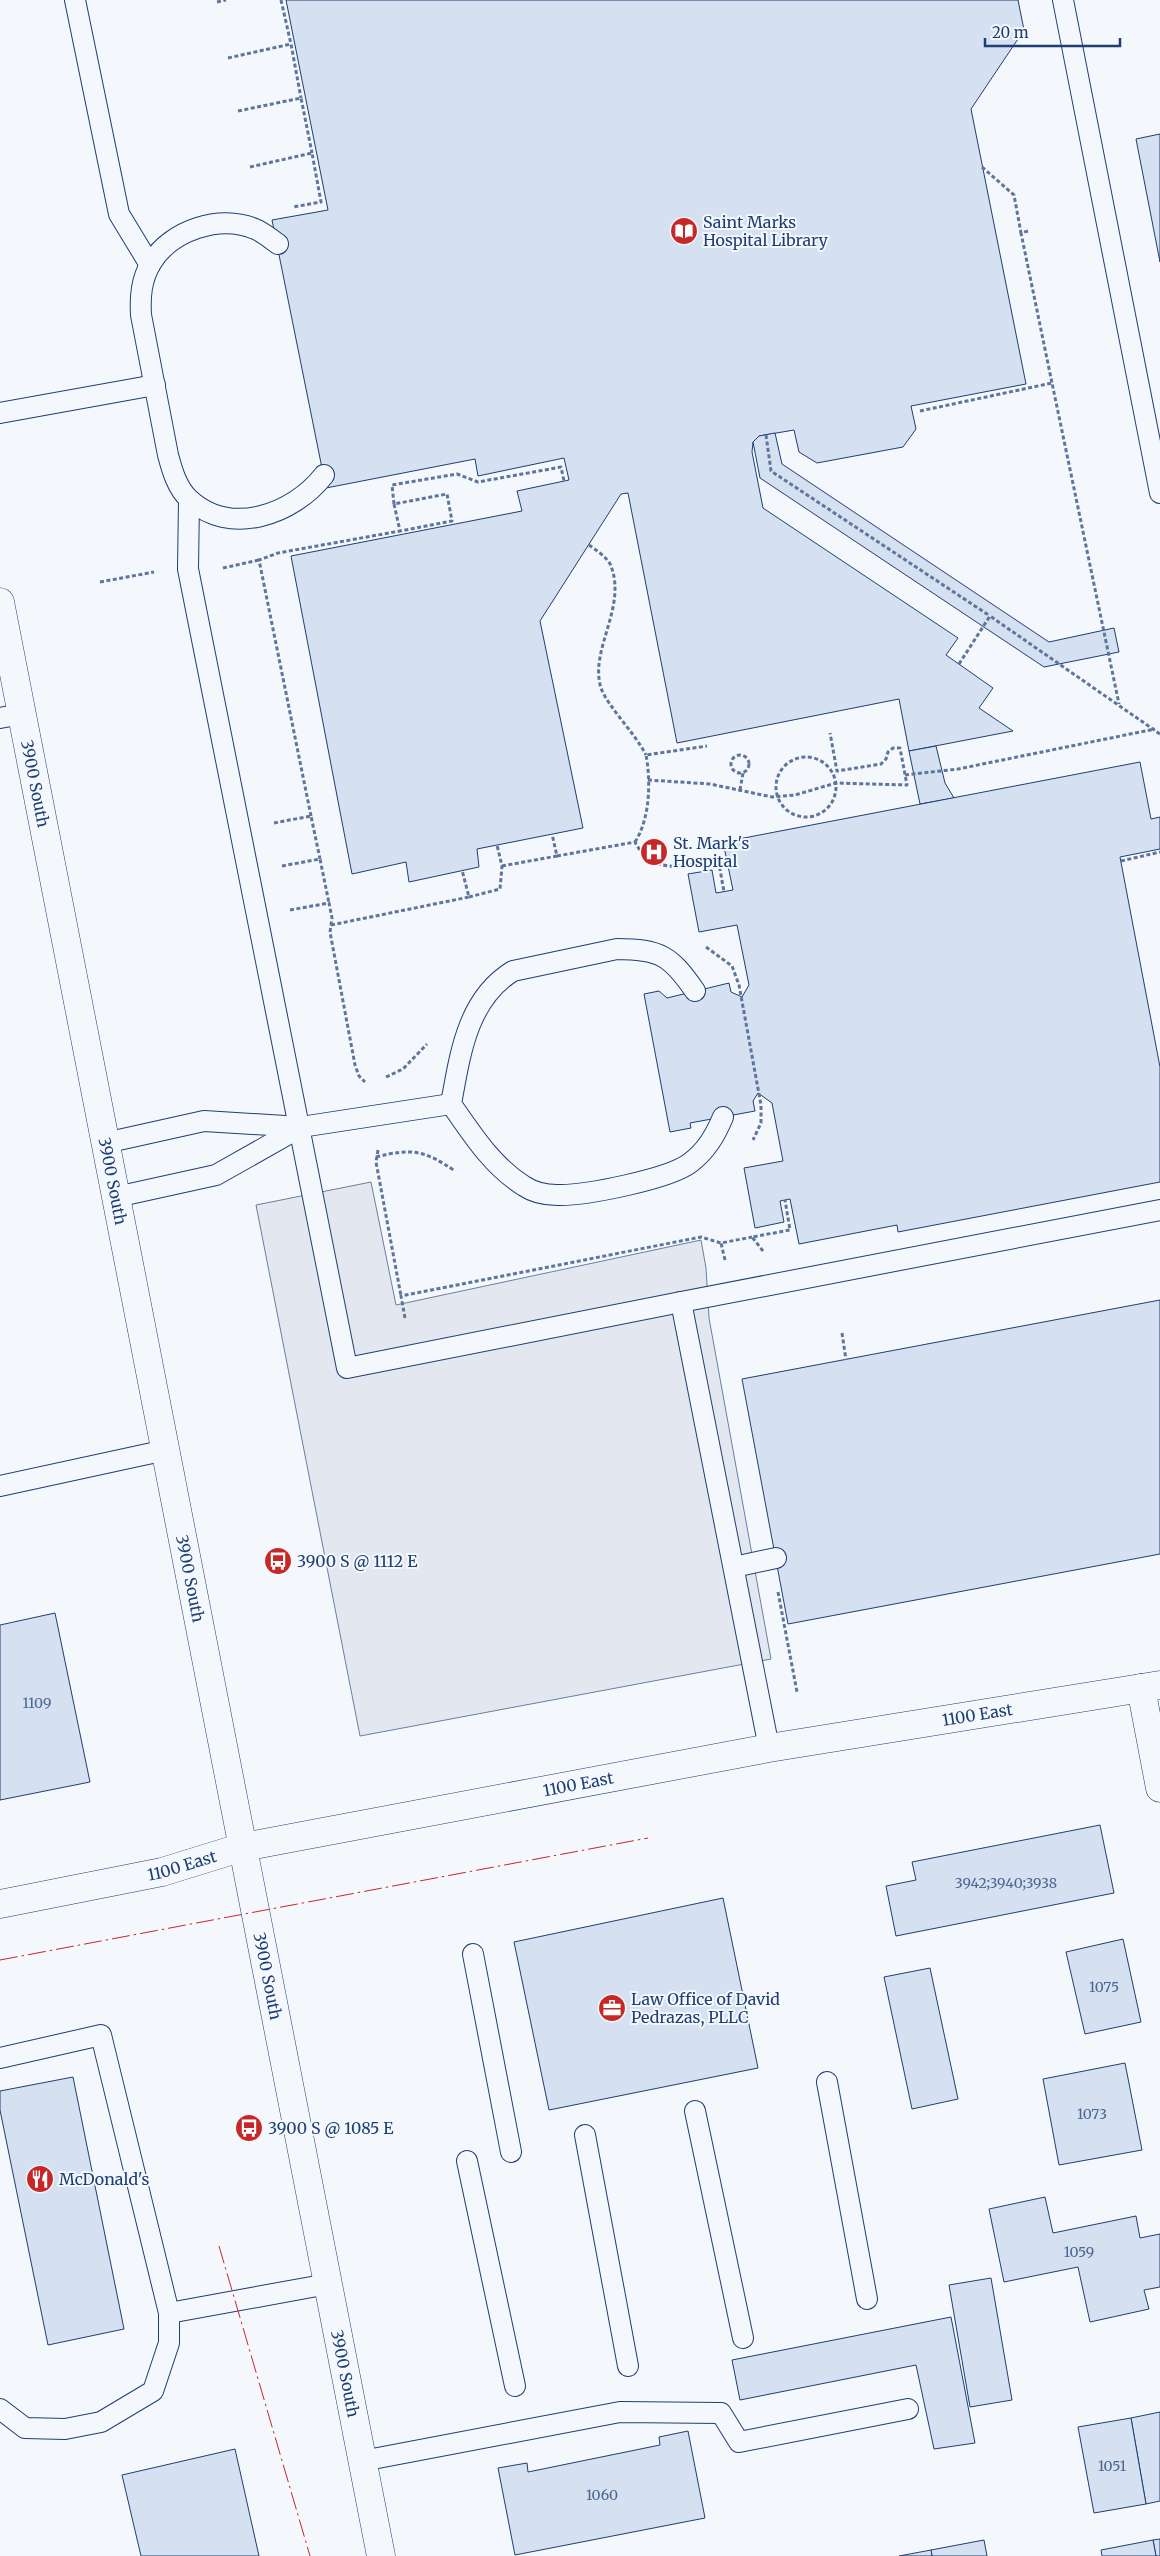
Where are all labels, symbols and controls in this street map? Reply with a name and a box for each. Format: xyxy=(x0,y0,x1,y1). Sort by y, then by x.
scale bar xyxy=(985,15,1120,47)
text: 20 m xyxy=(992,23,1029,42)
place label: Saint Marks Hospital Library xyxy=(703,212,829,250)
library icon: Saint Marks Hospital Library xyxy=(669,216,699,246)
street label: 3900 South xyxy=(17,738,54,829)
place label: St. Mark's Hospital xyxy=(673,833,749,871)
hospital icon: St. Mark's Hospital xyxy=(639,837,669,867)
street label: 3900 South xyxy=(95,1136,131,1227)
street label: 3900 South xyxy=(172,1533,209,1624)
bus stop icon: 3900 S @ 1112 E xyxy=(263,1546,293,1576)
place label: 3900 S @ 1112 E xyxy=(297,1551,418,1571)
house number: 1109 xyxy=(22,1694,52,1712)
street label: 1100 East xyxy=(940,1699,1015,1730)
street label: 1100 East xyxy=(541,1767,616,1800)
street label: 1100 East xyxy=(146,1846,220,1885)
house number: 3942;3940;3938 xyxy=(955,1874,1057,1892)
street label: 3900 South xyxy=(250,1931,286,2022)
house number: 1075 xyxy=(1089,1978,1119,1996)
place label: Law Office of David Pedrazas, PLLC xyxy=(631,1989,780,2027)
office icon: Law Office of David Pedrazas, PLLC xyxy=(597,1993,627,2023)
house number: 1073 xyxy=(1077,2105,1107,2123)
bus stop icon: 3900 S @ 1085 E xyxy=(234,2113,264,2143)
place label: 3900 S @ 1085 E xyxy=(268,2118,394,2138)
restaurant icon: McDonald's xyxy=(25,2164,55,2194)
place label: McDonald's xyxy=(59,2169,149,2189)
house number: 1059 xyxy=(1064,2243,1094,2261)
street label: 3900 South xyxy=(327,2328,364,2419)
house number: 1051 xyxy=(1098,2457,1126,2475)
house number: 1060 xyxy=(586,2486,618,2504)

